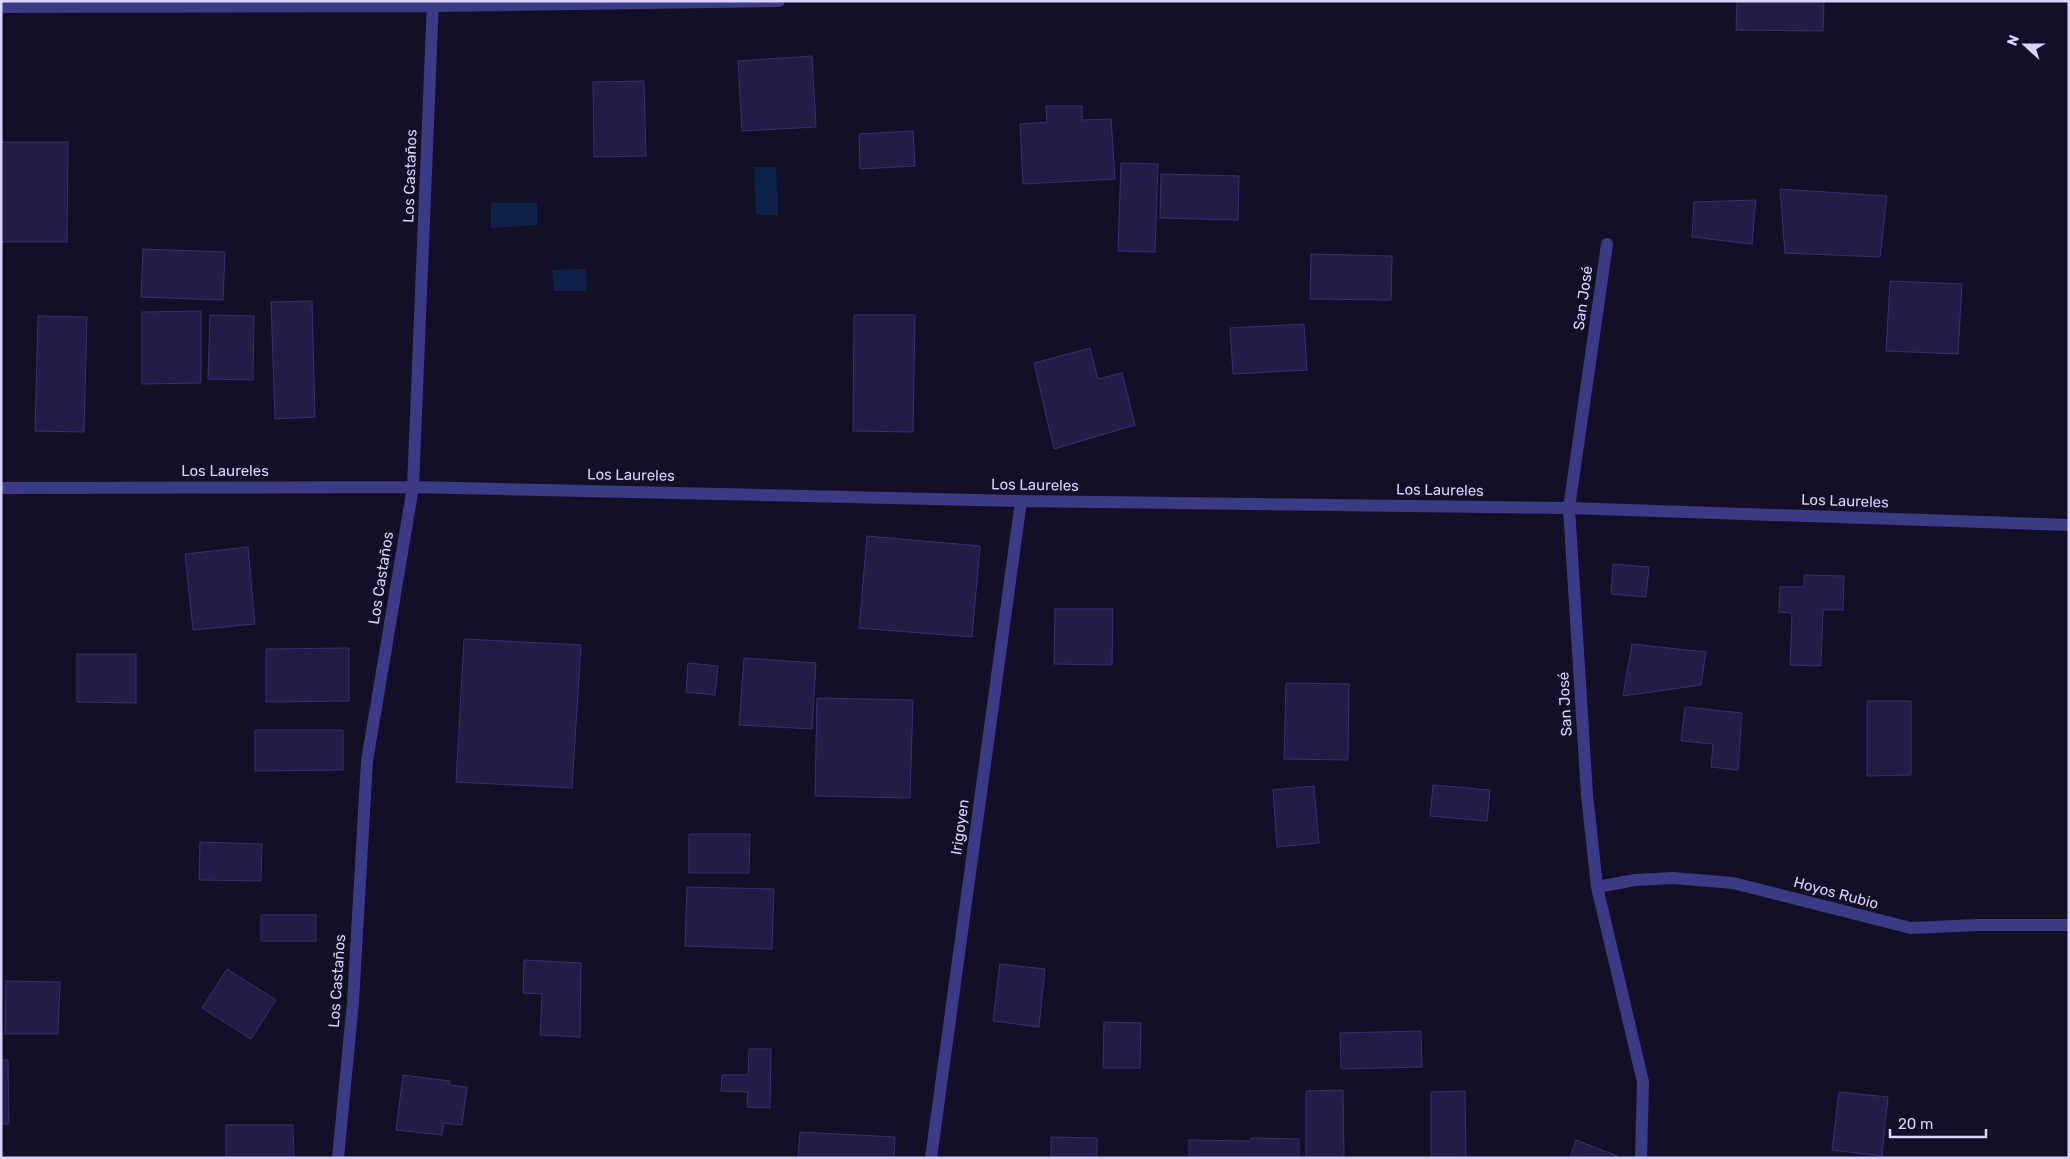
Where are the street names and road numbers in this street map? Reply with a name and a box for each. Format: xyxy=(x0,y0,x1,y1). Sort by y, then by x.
street label: Los Castaños xyxy=(399,129,421,223)
street label: San José xyxy=(1570,265,1596,331)
street label: Los Laureles xyxy=(181,462,269,480)
street label: Los Laureles xyxy=(587,465,675,485)
street label: Los Laureles xyxy=(991,475,1079,495)
street label: Los Laureles xyxy=(1396,480,1484,500)
street label: Los Laureles xyxy=(1801,490,1889,512)
street label: Los Castaños xyxy=(365,530,397,626)
street label: San José xyxy=(1554,671,1576,737)
street label: Irigoyen xyxy=(947,798,973,856)
street label: Hoyos Rubio xyxy=(1792,873,1880,913)
street label: Los Castaños xyxy=(325,933,349,1028)

